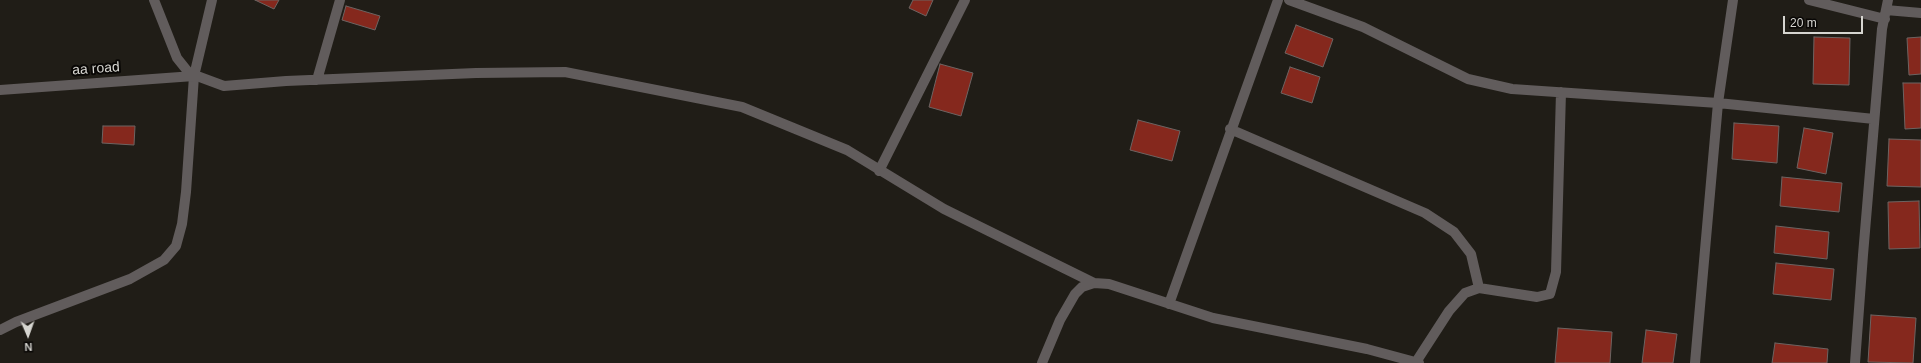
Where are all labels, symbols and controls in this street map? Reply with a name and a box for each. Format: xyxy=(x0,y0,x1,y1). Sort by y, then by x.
scale bar xyxy=(1785,8,1865,34)
text: 20 m xyxy=(1790,16,1817,30)
street label: aa road xyxy=(72,59,120,79)
north arrow xyxy=(8,315,48,355)
text: N xyxy=(24,341,33,353)

